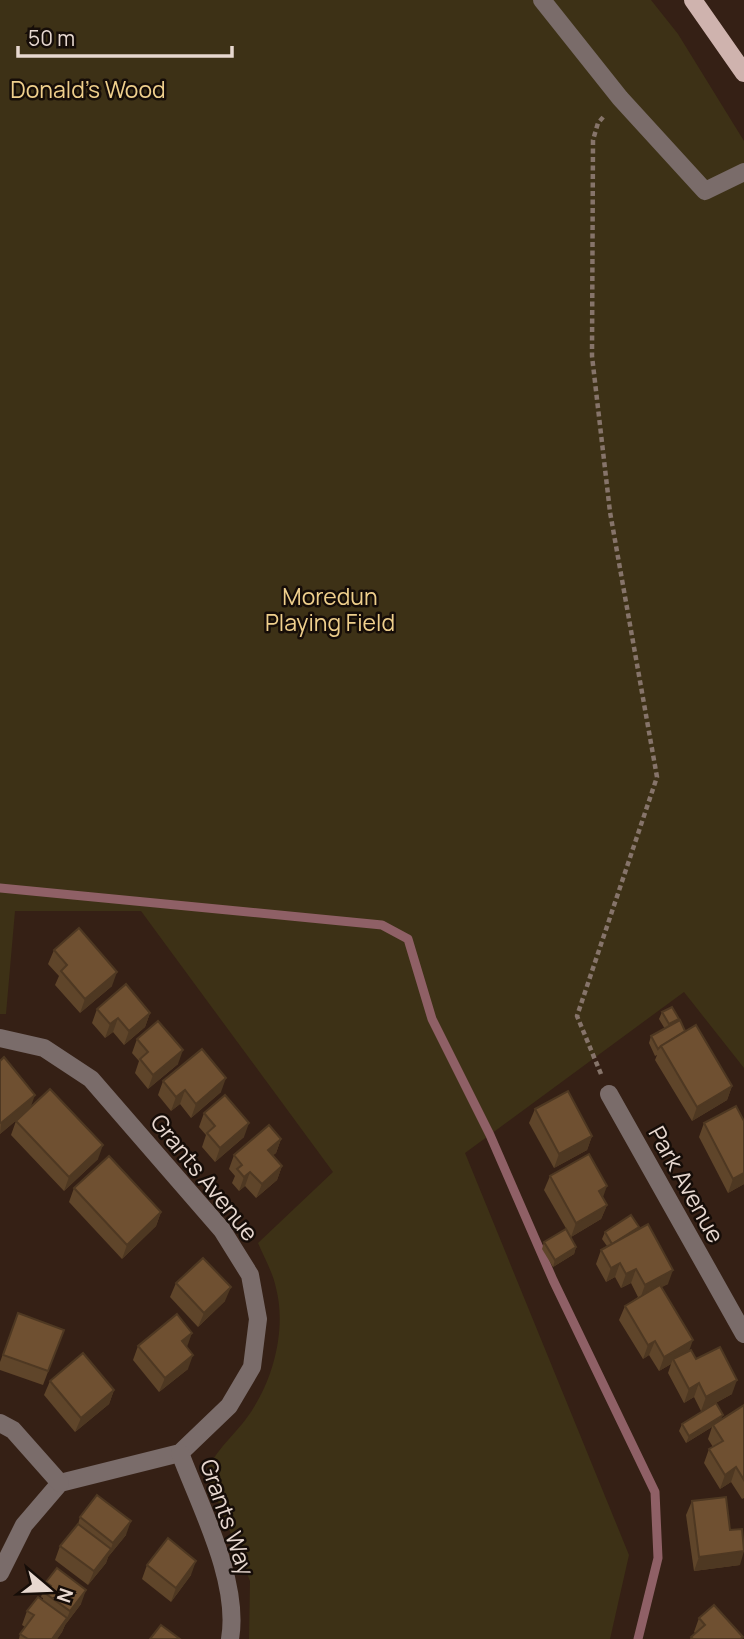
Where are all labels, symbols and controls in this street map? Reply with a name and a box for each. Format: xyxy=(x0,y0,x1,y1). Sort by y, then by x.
scale bar xyxy=(18,14,231,58)
text: 50 m xyxy=(28,24,75,52)
park label: Donald's Wood xyxy=(10,73,166,105)
park label: Moredun Playing Field xyxy=(265,580,395,638)
street label: Grants Avenue xyxy=(144,1107,266,1247)
street label: Park Avenue xyxy=(642,1120,732,1248)
street label: Grants Way xyxy=(193,1455,263,1579)
north arrow xyxy=(14,1555,84,1625)
text: N xyxy=(51,1585,80,1606)

